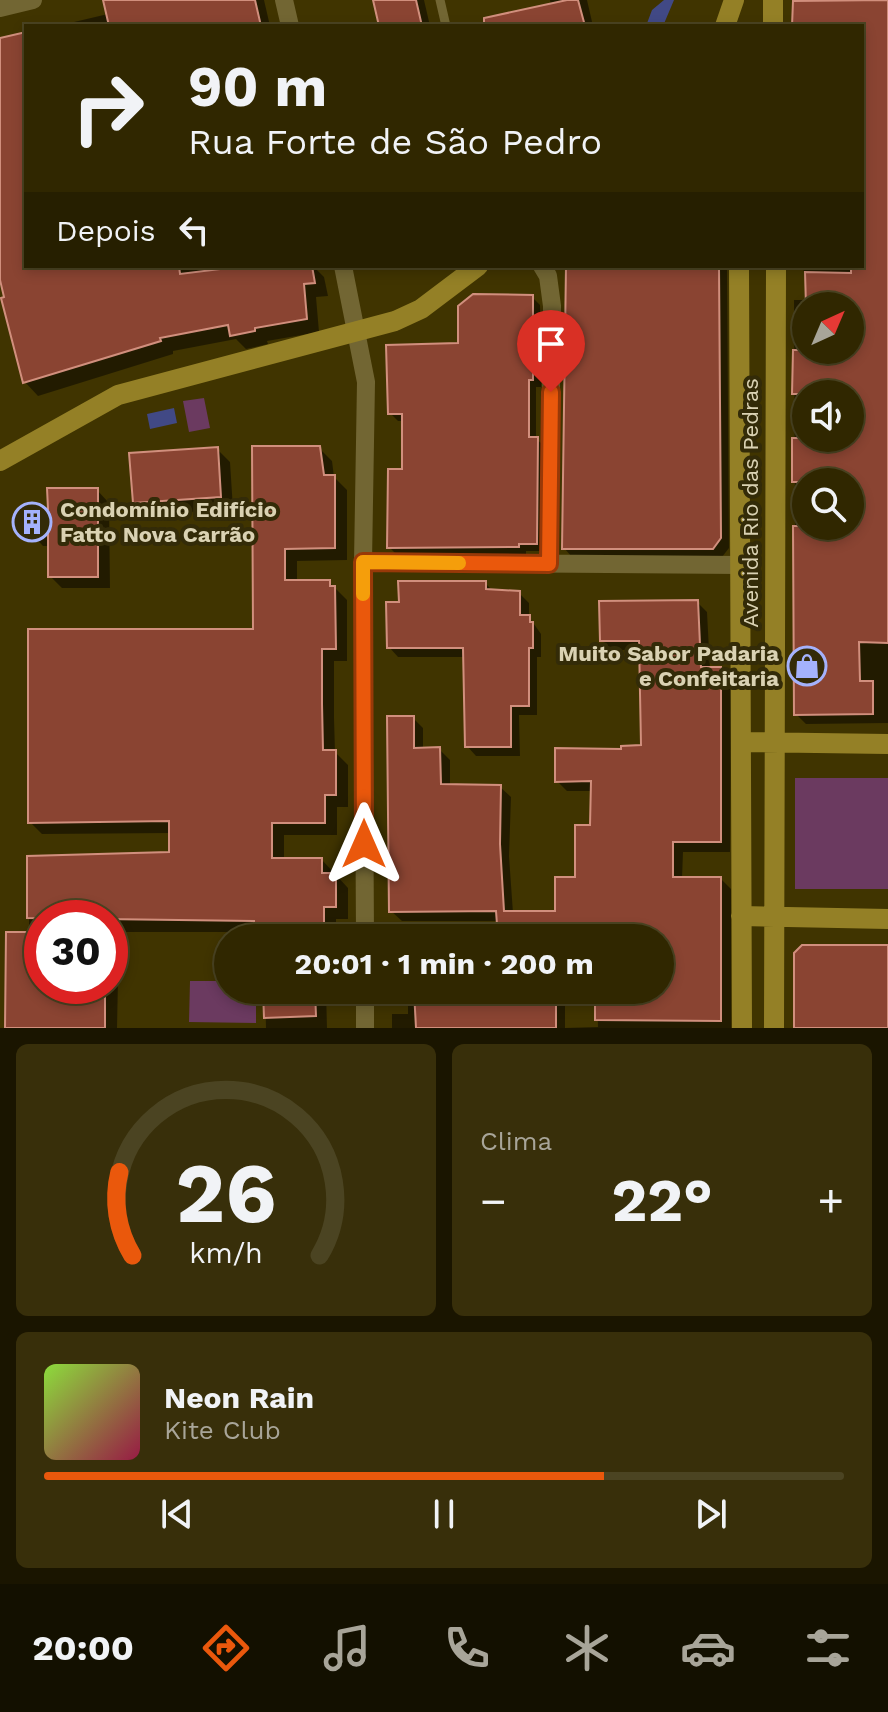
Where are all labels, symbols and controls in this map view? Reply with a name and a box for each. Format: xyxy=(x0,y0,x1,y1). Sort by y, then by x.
text: 90 m xyxy=(188,54,327,120)
icon: right xyxy=(56,56,160,160)
text: Rua Forte de São Pedro xyxy=(188,121,602,163)
icon: left xyxy=(172,208,216,252)
text: Depois xyxy=(56,213,156,248)
north arrow xyxy=(792,292,864,364)
map controls xyxy=(792,292,864,540)
pin xyxy=(517,310,585,392)
icon: arrive xyxy=(529,322,573,366)
street label: Avenida Rio das Pedras xyxy=(738,378,763,628)
button: sound xyxy=(792,380,864,452)
button: search xyxy=(792,468,864,540)
place label: Condomínio Edifício Fatto Nova Carrão xyxy=(60,497,277,547)
building icon: Condomínio Edifício Fatto Nova Carrão xyxy=(11,501,53,543)
place label: Muito Sabor Padaria e Confeitaria xyxy=(558,641,779,691)
shop icon: Muito Sabor Padaria e Confeitaria xyxy=(786,645,828,687)
position arrow xyxy=(322,802,406,886)
speed limit sign: 30 xyxy=(24,900,128,1004)
text: 20:01 · 1 min · 200 m xyxy=(294,946,594,981)
text: Clima xyxy=(480,1126,552,1156)
text: 26 xyxy=(176,1145,276,1242)
text: 22° xyxy=(611,1165,713,1236)
text: − xyxy=(480,1175,507,1227)
text: + xyxy=(817,1175,844,1227)
text: km/h xyxy=(189,1236,263,1270)
text: Neon Rain xyxy=(164,1380,314,1415)
text: Kite Club xyxy=(164,1415,281,1445)
icon: previous xyxy=(155,1492,199,1536)
icon: pause xyxy=(422,1492,466,1536)
icon: next xyxy=(689,1492,733,1536)
icon: directions xyxy=(198,1620,254,1676)
icon: music xyxy=(319,1620,375,1676)
icon: phone xyxy=(439,1620,495,1676)
icon: climate xyxy=(559,1620,615,1676)
icon: car xyxy=(680,1620,736,1676)
icon: filters xyxy=(800,1620,856,1676)
text: 20:00 xyxy=(32,1627,134,1669)

